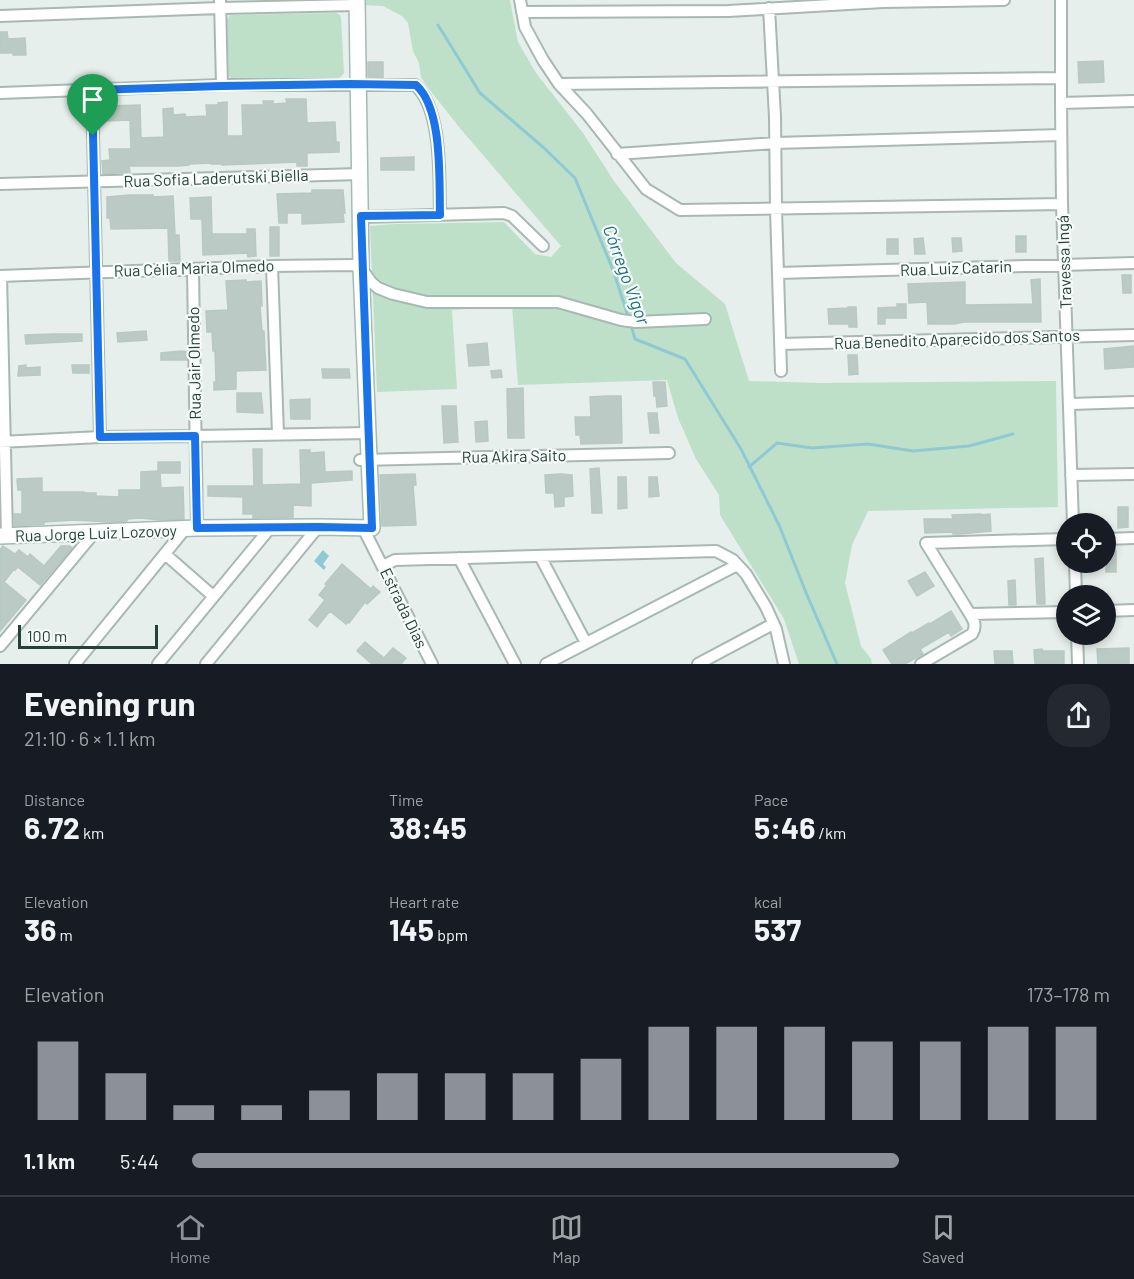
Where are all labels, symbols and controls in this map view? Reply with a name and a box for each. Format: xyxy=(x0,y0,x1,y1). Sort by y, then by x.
pin xyxy=(67,74,118,136)
icon: arrive xyxy=(76,83,109,116)
street label: Rua Sofia Laderutski Biella xyxy=(123,165,309,190)
street label: Travessa Ingá xyxy=(1052,215,1075,309)
water label: Córrego Vigor xyxy=(599,222,655,328)
street label: Rua Célia Maria Olmedo xyxy=(113,255,275,280)
street label: Rua Luiz Catarin xyxy=(900,256,1012,279)
street label: Rua Jair Olmedo xyxy=(183,306,204,420)
street label: Rua Benedito Aparecido dos Santos xyxy=(834,325,1080,352)
street label: Rua Akira Saito xyxy=(462,445,566,466)
map controls xyxy=(1056,513,1116,645)
button: locate xyxy=(1056,513,1116,573)
street label: Rua Jorge Luiz Lozovoy xyxy=(15,520,178,545)
street label: Estrada Dias xyxy=(377,564,432,651)
button: layers xyxy=(1056,585,1116,645)
scale bar xyxy=(18,622,158,650)
text: 100 m xyxy=(27,626,67,645)
text: Evening run xyxy=(24,683,196,723)
button: share xyxy=(1047,684,1110,747)
text: 21:10 · 6 × 1.1 km xyxy=(24,726,156,750)
text: Distance xyxy=(24,790,85,809)
text: Time xyxy=(389,790,424,809)
text: Pace xyxy=(754,790,788,809)
text: 6.72 xyxy=(24,809,80,845)
text: 38:45 xyxy=(389,809,467,845)
text: 5:46 xyxy=(754,809,815,845)
text: km xyxy=(80,823,104,842)
text: /km xyxy=(815,823,846,842)
text: Elevation xyxy=(24,892,88,911)
text: Heart rate xyxy=(389,892,459,911)
text: kcal xyxy=(754,892,782,911)
text: 36 xyxy=(24,911,56,947)
text: 145 xyxy=(389,911,434,947)
text: 537 xyxy=(754,911,801,947)
text: m xyxy=(56,925,73,944)
text: bpm xyxy=(434,925,468,944)
text: Elevation xyxy=(24,982,105,1006)
text: 173–178 m xyxy=(1027,982,1110,1006)
text: 1.1 km xyxy=(24,1149,75,1173)
text: 5:44 xyxy=(120,1149,159,1173)
tab: Home xyxy=(170,1211,211,1266)
tab: Map xyxy=(550,1211,583,1266)
tab: Saved xyxy=(922,1211,964,1266)

